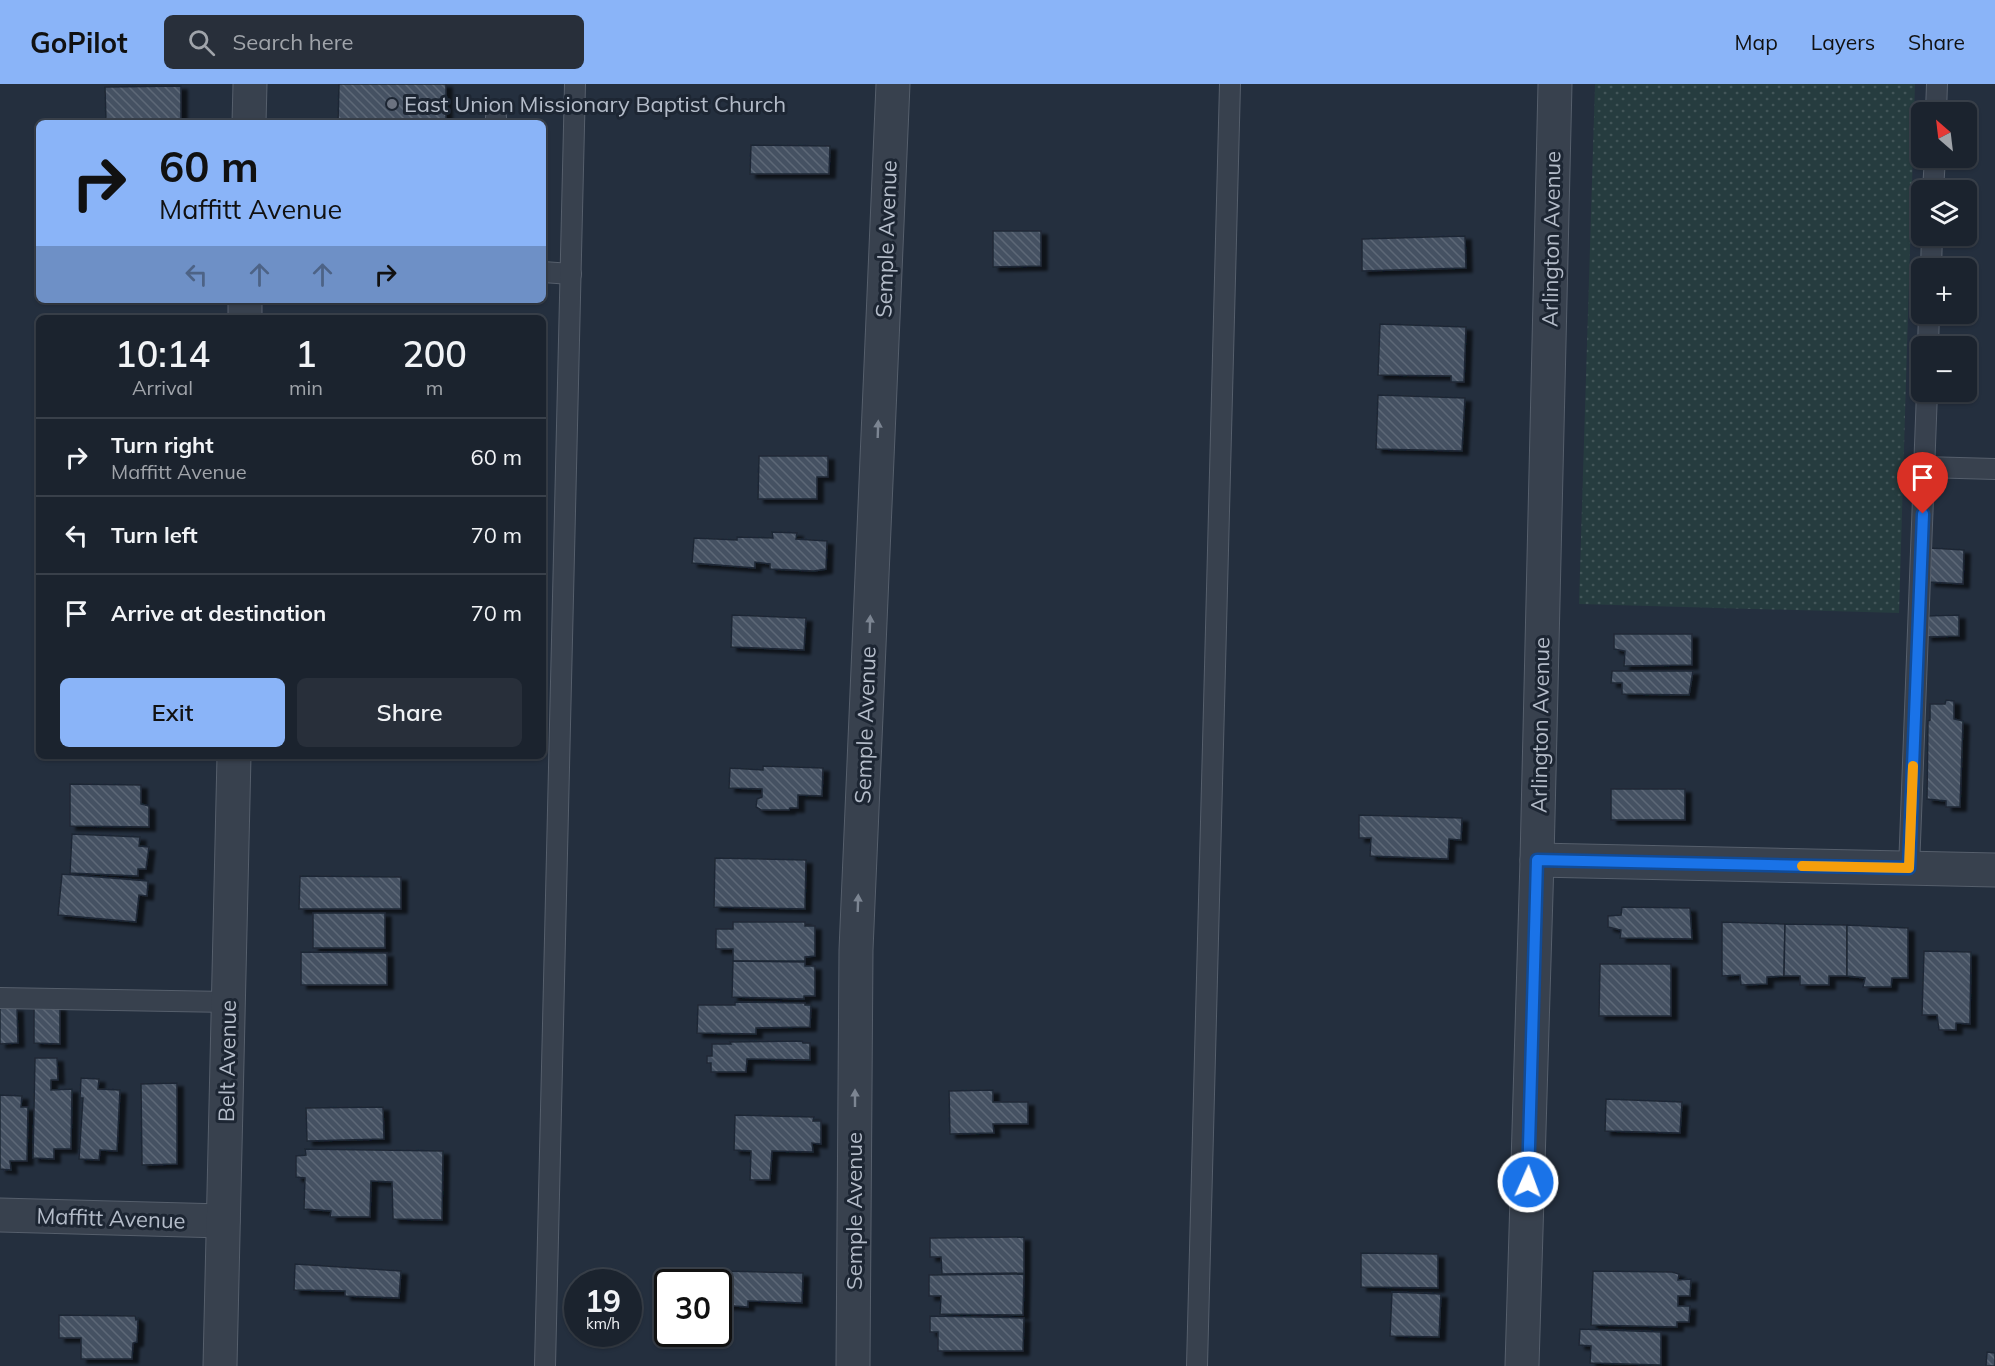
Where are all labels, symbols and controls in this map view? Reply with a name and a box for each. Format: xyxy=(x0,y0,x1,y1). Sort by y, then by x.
search box xyxy=(164,15,584,69)
text: GoPilot xyxy=(30,25,128,60)
icon: search xyxy=(185,26,218,59)
text: Search here xyxy=(233,28,354,56)
text: Map xyxy=(1735,29,1778,55)
text: Layers xyxy=(1811,29,1875,55)
text: Share xyxy=(1908,29,1965,55)
place label: East Union Missionary Baptist Church xyxy=(404,90,786,118)
marker: East Union Missionary Baptist Church xyxy=(385,97,399,111)
north arrow xyxy=(1911,102,1977,168)
map controls xyxy=(1911,102,1977,402)
text: 60 m xyxy=(159,140,259,193)
icon: right xyxy=(60,144,138,222)
street label: Arlington Avenue xyxy=(1535,151,1567,327)
street label: Semple Avenue xyxy=(869,160,903,318)
button: layers xyxy=(1911,180,1977,246)
text: Maffitt Avenue xyxy=(159,192,342,226)
icon: left xyxy=(180,258,213,291)
icon: ahead xyxy=(243,258,276,291)
icon: ahead xyxy=(306,258,339,291)
icon: right xyxy=(369,258,402,291)
button: + xyxy=(1911,258,1977,324)
text: 10:14 xyxy=(115,331,210,376)
text: 1 xyxy=(295,331,317,376)
text: 200 xyxy=(402,331,467,376)
button: − xyxy=(1911,336,1977,402)
text: Arrival xyxy=(132,375,193,400)
text: min xyxy=(289,375,323,400)
text: m xyxy=(426,375,443,400)
one-way arrow xyxy=(874,419,883,438)
text: Turn right xyxy=(111,431,214,459)
icon: right xyxy=(60,441,93,474)
text: 60 m xyxy=(471,443,522,471)
pin xyxy=(1897,452,1948,514)
text: Maffitt Avenue xyxy=(111,459,247,484)
icon: arrive xyxy=(1906,461,1939,494)
icon: left xyxy=(60,519,93,552)
text: Turn left xyxy=(111,521,198,549)
text: 70 m xyxy=(471,521,522,549)
icon: arrive xyxy=(60,597,93,630)
text: Arrive at destination xyxy=(111,599,326,627)
text: 70 m xyxy=(471,599,522,627)
one-way arrow xyxy=(865,614,874,633)
street label: Arlington Avenue xyxy=(1524,637,1556,813)
street label: Semple Avenue xyxy=(848,646,882,804)
button: Exit xyxy=(60,678,285,747)
button: Share xyxy=(297,678,522,747)
one-way arrow xyxy=(853,893,862,912)
street label: Belt Avenue xyxy=(212,1000,242,1122)
one-way arrow xyxy=(850,1088,860,1107)
street label: Semple Avenue xyxy=(840,1132,868,1290)
position arrow xyxy=(1496,1150,1560,1214)
street label: Maffitt Avenue xyxy=(36,1201,186,1235)
speed limit sign: 30 xyxy=(654,1269,732,1347)
text: 19 xyxy=(585,1282,621,1320)
text: km/h xyxy=(586,1314,620,1333)

